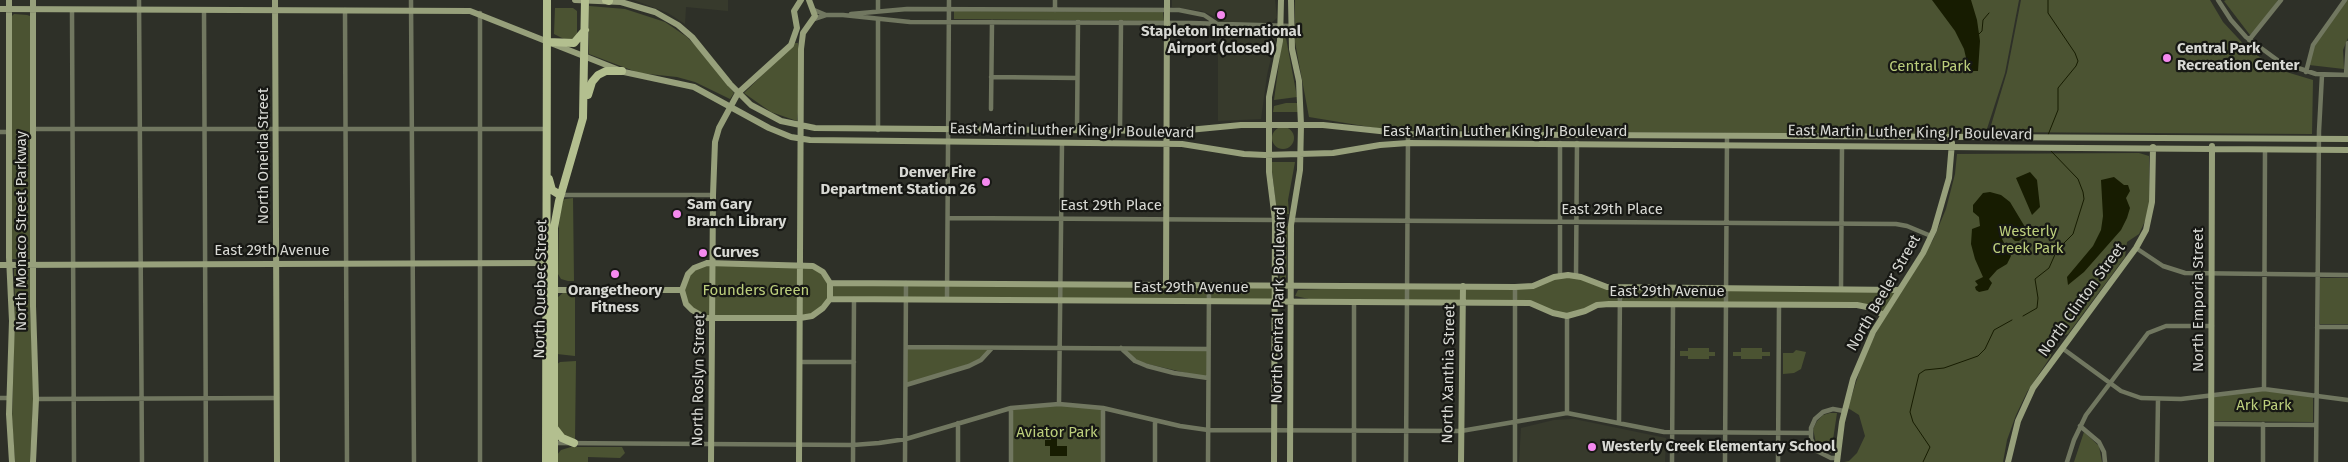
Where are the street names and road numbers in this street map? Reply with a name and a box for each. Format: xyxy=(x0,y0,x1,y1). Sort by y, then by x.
street label: North Oneida Street xyxy=(255,88,273,224)
street label: East Martin Luther King Jr Boulevard xyxy=(949,120,1195,142)
street label: East Martin Luther King Jr Boulevard xyxy=(1787,122,2033,144)
street label: East Martin Luther King Jr Boulevard xyxy=(1382,123,1628,141)
street label: North Monaco Street Parkway xyxy=(13,131,31,331)
street label: East 29th Place xyxy=(1060,197,1162,215)
street label: East 29th Place xyxy=(1561,201,1663,219)
street label: North Central Park Boulevard xyxy=(1268,206,1290,404)
street label: North Quebec Street xyxy=(531,219,551,359)
street label: North Emporia Street xyxy=(2190,228,2208,372)
street label: North Beeler Street xyxy=(1843,232,1925,354)
street label: North Clinton Street xyxy=(2035,240,2129,360)
street label: East 29th Avenue xyxy=(214,242,330,260)
street label: East 29th Avenue xyxy=(1133,279,1249,297)
street label: East 29th Avenue xyxy=(1609,283,1725,301)
street label: North Xanthia Street xyxy=(1439,304,1459,444)
street label: North Roslyn Street xyxy=(689,314,709,446)

